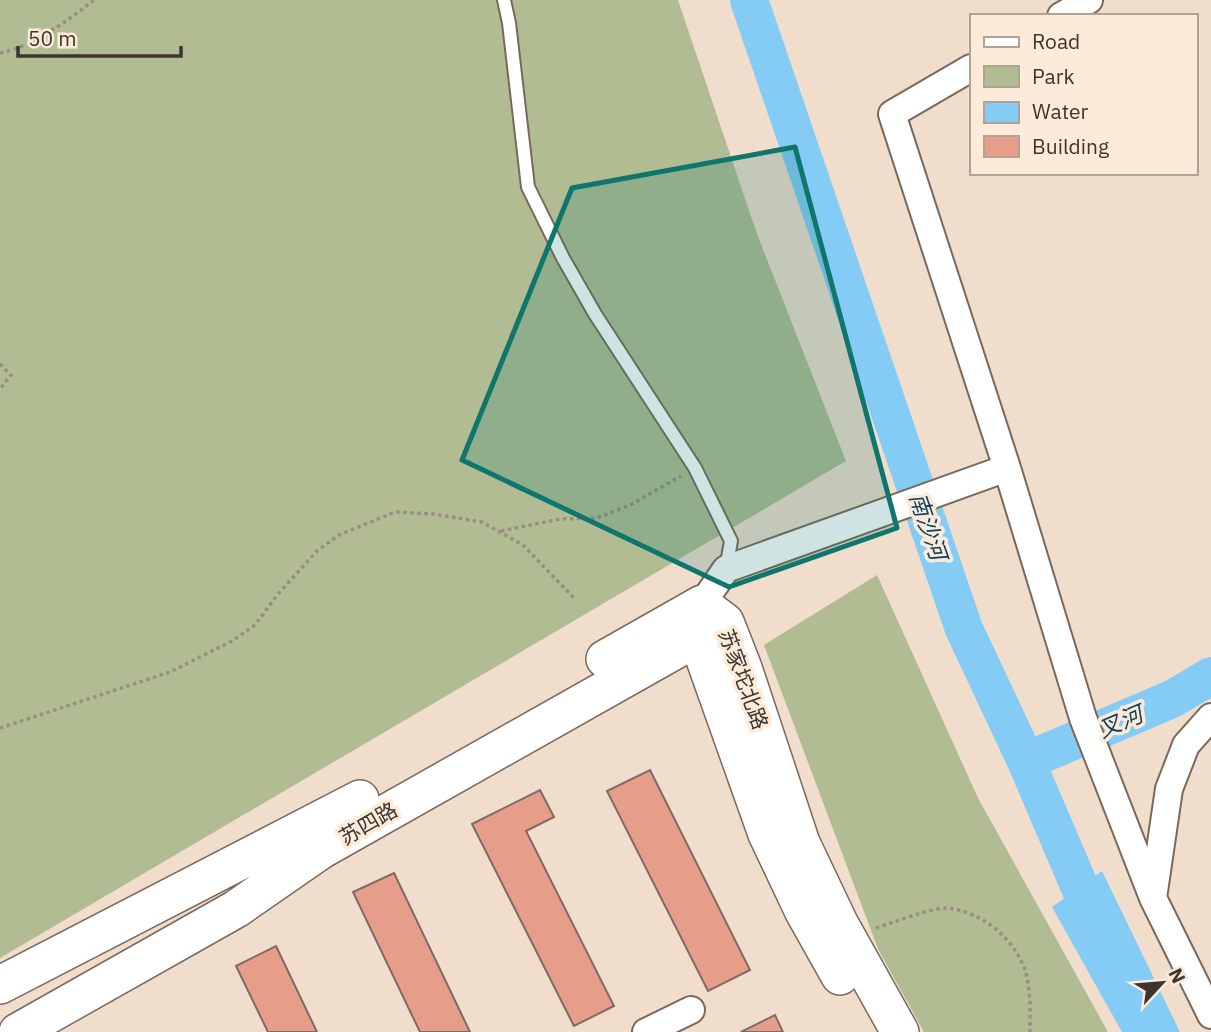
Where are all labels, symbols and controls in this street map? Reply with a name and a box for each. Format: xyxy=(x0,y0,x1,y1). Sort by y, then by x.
scale bar xyxy=(18,14,180,58)
legend xyxy=(970,14,1197,175)
text: 50 m xyxy=(28,24,77,52)
text: Road xyxy=(1032,27,1080,55)
text: Park xyxy=(1032,62,1075,90)
text: Water xyxy=(1032,97,1089,125)
text: Building xyxy=(1032,132,1109,160)
water label: 南沙河 xyxy=(904,488,956,567)
street label: 苏家坨北路 xyxy=(713,625,775,733)
water label: 叉河 xyxy=(1093,697,1151,744)
street label: 苏四路 xyxy=(334,795,402,851)
north arrow xyxy=(1127,948,1197,1018)
text: N xyxy=(1163,964,1191,987)

